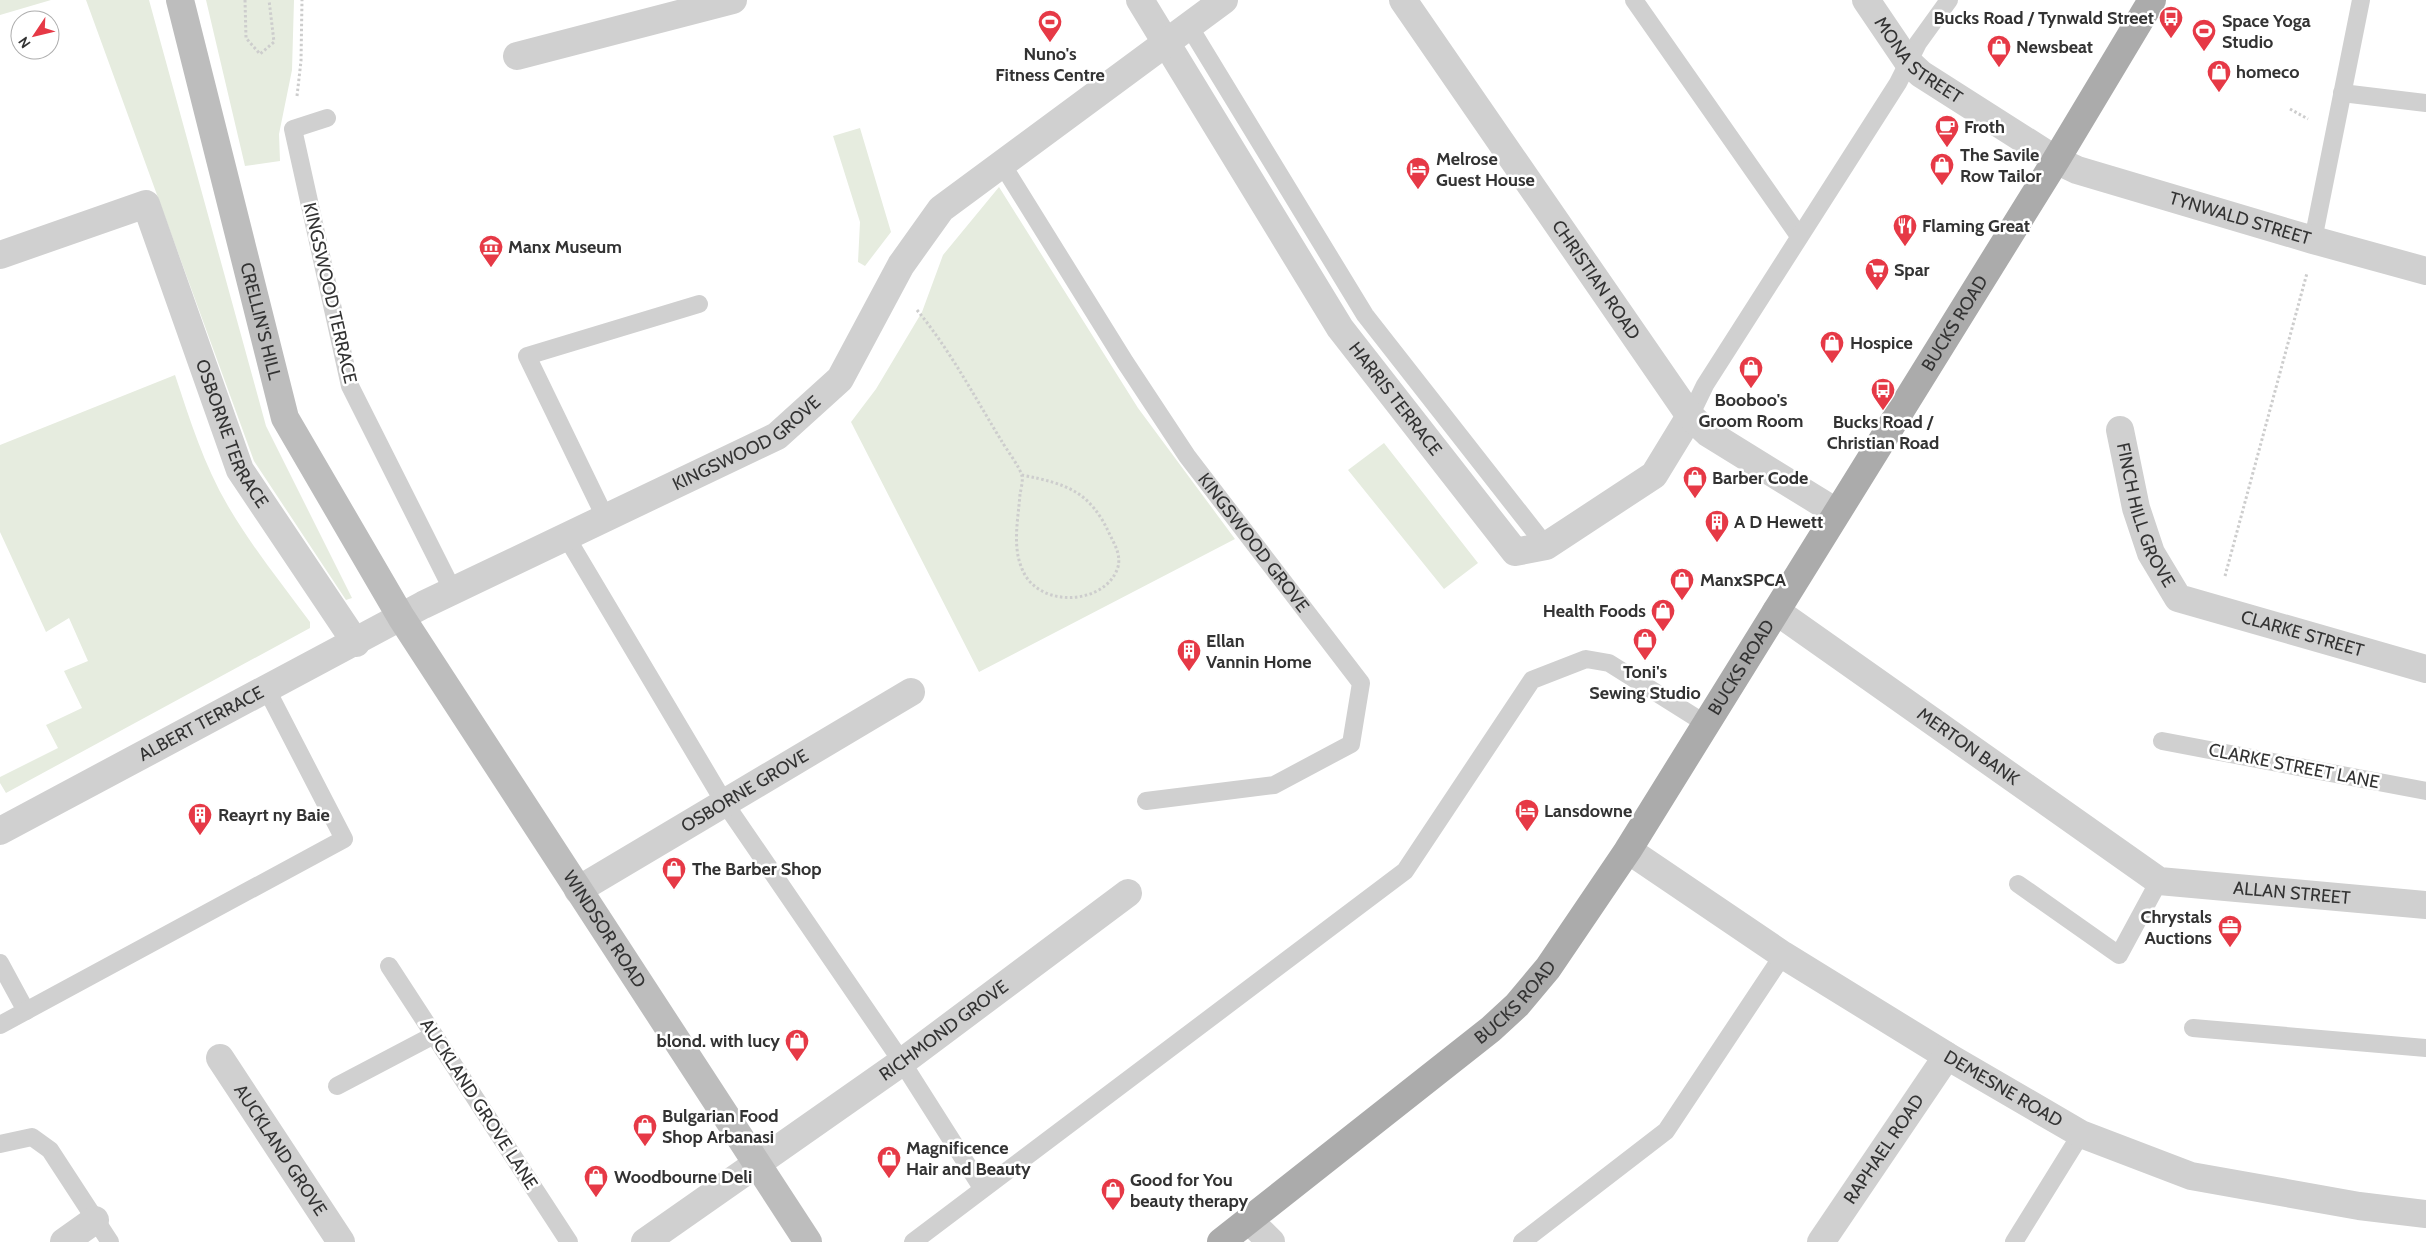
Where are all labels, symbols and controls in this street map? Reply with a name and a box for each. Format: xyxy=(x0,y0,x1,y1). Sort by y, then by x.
bus stop icon: Bucks Road / Tynwald Street xyxy=(2158,5,2184,39)
place label: Bucks Road / Tynwald Street xyxy=(1933,7,2154,29)
sports icon: Nuno's Fitness Centre xyxy=(1037,9,1063,43)
north arrow xyxy=(10,10,60,60)
place label: Space Yoga Studio xyxy=(2222,10,2311,53)
street label: MONA STREET xyxy=(1870,13,1967,109)
sports icon: Space Yoga Studio xyxy=(2191,18,2217,52)
text: N xyxy=(14,33,35,52)
shop icon: Newsbeat xyxy=(1986,34,2012,68)
place label: Newsbeat xyxy=(2016,36,2093,58)
place label: Nuno's Fitness Centre xyxy=(995,43,1105,86)
shop icon: homeco xyxy=(2206,59,2232,93)
place label: homeco xyxy=(2236,61,2299,83)
cafe icon: Froth xyxy=(1934,114,1960,148)
place label: Froth xyxy=(1964,116,2005,138)
place label: The Savile Row Tailor xyxy=(1960,144,2041,187)
place label: Melrose Guest House xyxy=(1436,148,1535,191)
shop icon: The Savile Row Tailor xyxy=(1929,152,1955,186)
hotel icon: Melrose Guest House xyxy=(1405,156,1431,190)
street label: TYNWALD STREET xyxy=(2167,187,2314,250)
street label: KINGSWOOD TERRACE xyxy=(298,200,362,386)
restaurant icon: Flaming Great xyxy=(1892,213,1918,247)
place label: Flaming Great xyxy=(1922,215,2030,237)
street label: CHRISTIAN ROAD xyxy=(1547,216,1645,344)
museum icon: Manx Museum xyxy=(478,234,504,268)
place label: Manx Museum xyxy=(508,236,622,258)
supermarket icon: Spar xyxy=(1864,257,1890,291)
place label: Spar xyxy=(1894,259,1930,281)
street label: CRELLIN'S HILL xyxy=(235,260,286,382)
street label: BUCKS ROAD xyxy=(1917,271,1993,375)
shop icon: Hospice xyxy=(1819,330,1845,364)
place label: Hospice xyxy=(1850,332,1913,354)
street label: HARRIS TERRACE xyxy=(1344,338,1446,460)
shop icon: Booboo's Groom Room xyxy=(1738,355,1764,389)
street label: OSBORNE TERRACE xyxy=(191,356,273,512)
bus stop icon: Bucks Road / Christian Road xyxy=(1870,377,1896,411)
place label: Booboo's Groom Room xyxy=(1699,389,1803,432)
street label: KINGSWOOD GROVE xyxy=(669,391,825,495)
place label: Bucks Road / Christian Road xyxy=(1827,411,1939,454)
street label: FINCH HILL GROVE xyxy=(2112,441,2180,591)
shop icon: Barber Code xyxy=(1682,465,1708,499)
place label: Barber Code xyxy=(1712,467,1808,489)
street label: KINGSWOOD GROVE xyxy=(1193,469,1314,617)
building icon: A D Hewett xyxy=(1704,509,1730,543)
place label: A D Hewett xyxy=(1734,511,1823,533)
shop icon: ManxSPCA xyxy=(1669,567,1695,601)
place label: ManxSPCA xyxy=(1700,569,1787,591)
shop icon: Health Foods xyxy=(1650,598,1676,632)
place label: Health Foods xyxy=(1543,600,1646,622)
street label: CLARKE STREET xyxy=(2238,606,2367,662)
street label: BUCKS ROAD xyxy=(1703,616,1779,719)
shop icon: Toni's Sewing Studio xyxy=(1632,627,1658,661)
place label: Ellan Vannin Home xyxy=(1206,630,1312,673)
building icon: Ellan Vannin Home xyxy=(1176,638,1202,672)
place label: Toni's Sewing Studio xyxy=(1589,661,1701,704)
street label: ALBERT TERRACE xyxy=(135,681,267,766)
street label: MERTON BANK xyxy=(1913,703,2024,790)
street label: CLARKE STREET LANE xyxy=(2207,739,2381,793)
street label: OSBORNE GROVE xyxy=(677,745,812,837)
hotel icon: Lansdowne xyxy=(1514,798,1540,832)
place label: Lansdowne xyxy=(1544,800,1632,822)
building icon: Reayrt ny Baie xyxy=(187,802,213,836)
place label: Reayrt ny Baie xyxy=(218,804,330,826)
shop icon: The Barber Shop xyxy=(661,856,687,890)
place label: The Barber Shop xyxy=(692,858,822,880)
street label: WINDSOR ROAD xyxy=(558,867,651,992)
street label: ALLAN STREET xyxy=(2232,877,2352,909)
place label: Chrystals Auctions xyxy=(2140,906,2212,949)
office icon: Chrystals Auctions xyxy=(2217,914,2243,948)
street label: BUCKS ROAD xyxy=(1470,956,1561,1049)
street label: RICHMOND GROVE xyxy=(875,975,1013,1086)
street label: AUCKLAND GROVE LANE xyxy=(415,1014,543,1194)
shop icon: blond. with lucy xyxy=(784,1028,810,1062)
place label: blond. with lucy xyxy=(657,1030,780,1052)
street label: DEMESNE ROAD xyxy=(1940,1046,2067,1132)
street label: AUCKLAND GROVE xyxy=(229,1080,332,1220)
street label: RAPHAEL ROAD xyxy=(1839,1090,1929,1208)
place label: Bulgarian Food Shop Arbanasi xyxy=(662,1105,779,1148)
shop icon: Bulgarian Food Shop Arbanasi xyxy=(632,1113,658,1147)
place label: Magnificence Hair and Beauty xyxy=(906,1137,1031,1180)
shop icon: Magnificence Hair and Beauty xyxy=(876,1145,902,1179)
shop icon: Woodbourne Deli xyxy=(583,1164,609,1198)
place label: Woodbourne Deli xyxy=(614,1166,752,1188)
place label: Good for You beauty therapy xyxy=(1130,1169,1249,1212)
shop icon: Good for You beauty therapy xyxy=(1100,1177,1126,1211)

